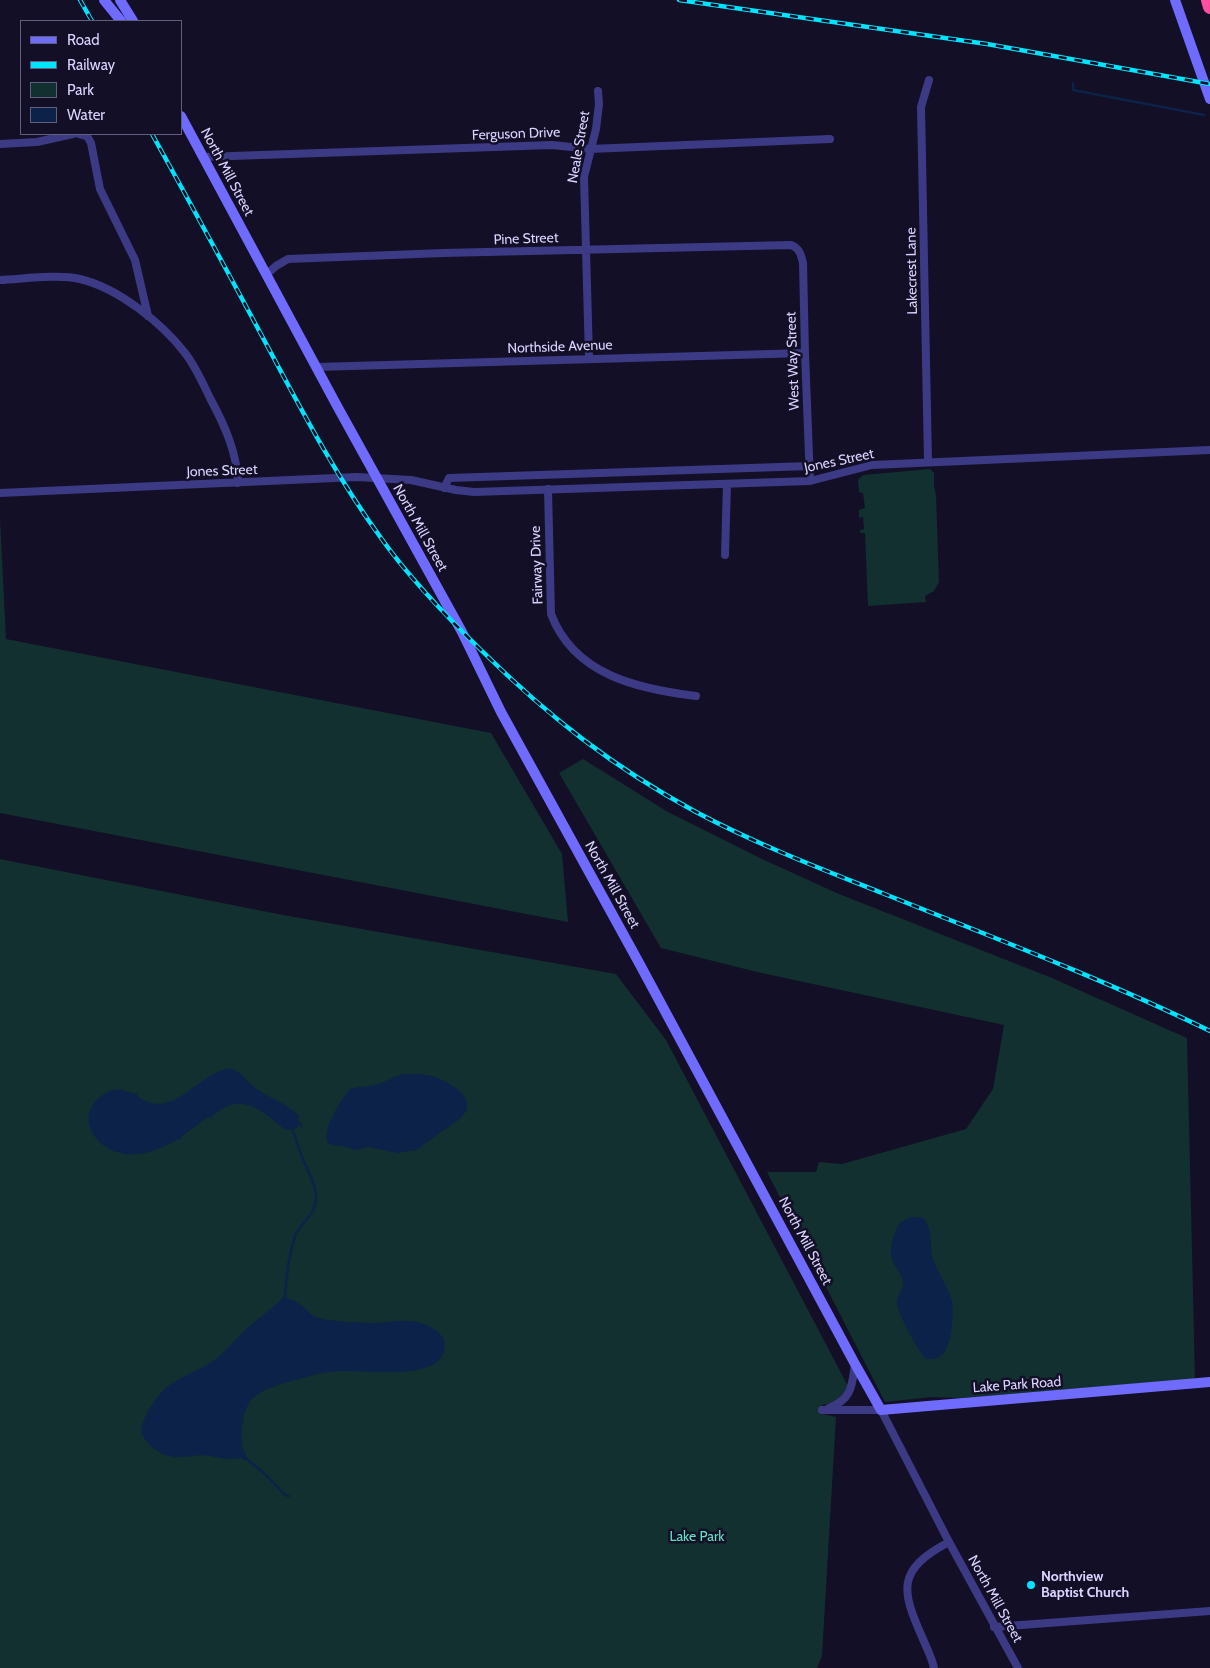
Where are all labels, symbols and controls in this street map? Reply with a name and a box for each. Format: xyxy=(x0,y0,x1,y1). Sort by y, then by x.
legend xyxy=(20,20,182,135)
text: Road xyxy=(67,31,100,49)
text: Railway xyxy=(67,56,115,74)
text: Park xyxy=(67,81,94,99)
text: Water xyxy=(67,106,105,124)
street label: Neale Street xyxy=(564,110,594,184)
street label: Ferguson Drive xyxy=(472,124,560,144)
street label: North Mill Street xyxy=(197,125,257,219)
street label: Lakecrest Lane xyxy=(903,227,921,315)
street label: Pine Street xyxy=(493,229,559,249)
street label: West Way Street xyxy=(783,311,803,411)
street label: Northside Avenue xyxy=(507,337,613,357)
street label: Jones Street xyxy=(803,445,875,477)
street label: Jones Street xyxy=(186,461,258,481)
street label: North Mill Street xyxy=(389,481,451,575)
street label: Fairway Drive xyxy=(527,525,547,605)
street label: North Mill Street xyxy=(581,838,643,932)
street label: North Mill Street xyxy=(775,1194,835,1288)
street label: Lake Park Road xyxy=(972,1374,1062,1396)
park label: Lake Park xyxy=(669,1529,725,1545)
street label: North Mill Street xyxy=(964,1552,1026,1646)
place label: Northview Baptist Church xyxy=(1041,1569,1129,1601)
marker: Northview Baptist Church xyxy=(1025,1579,1037,1591)

